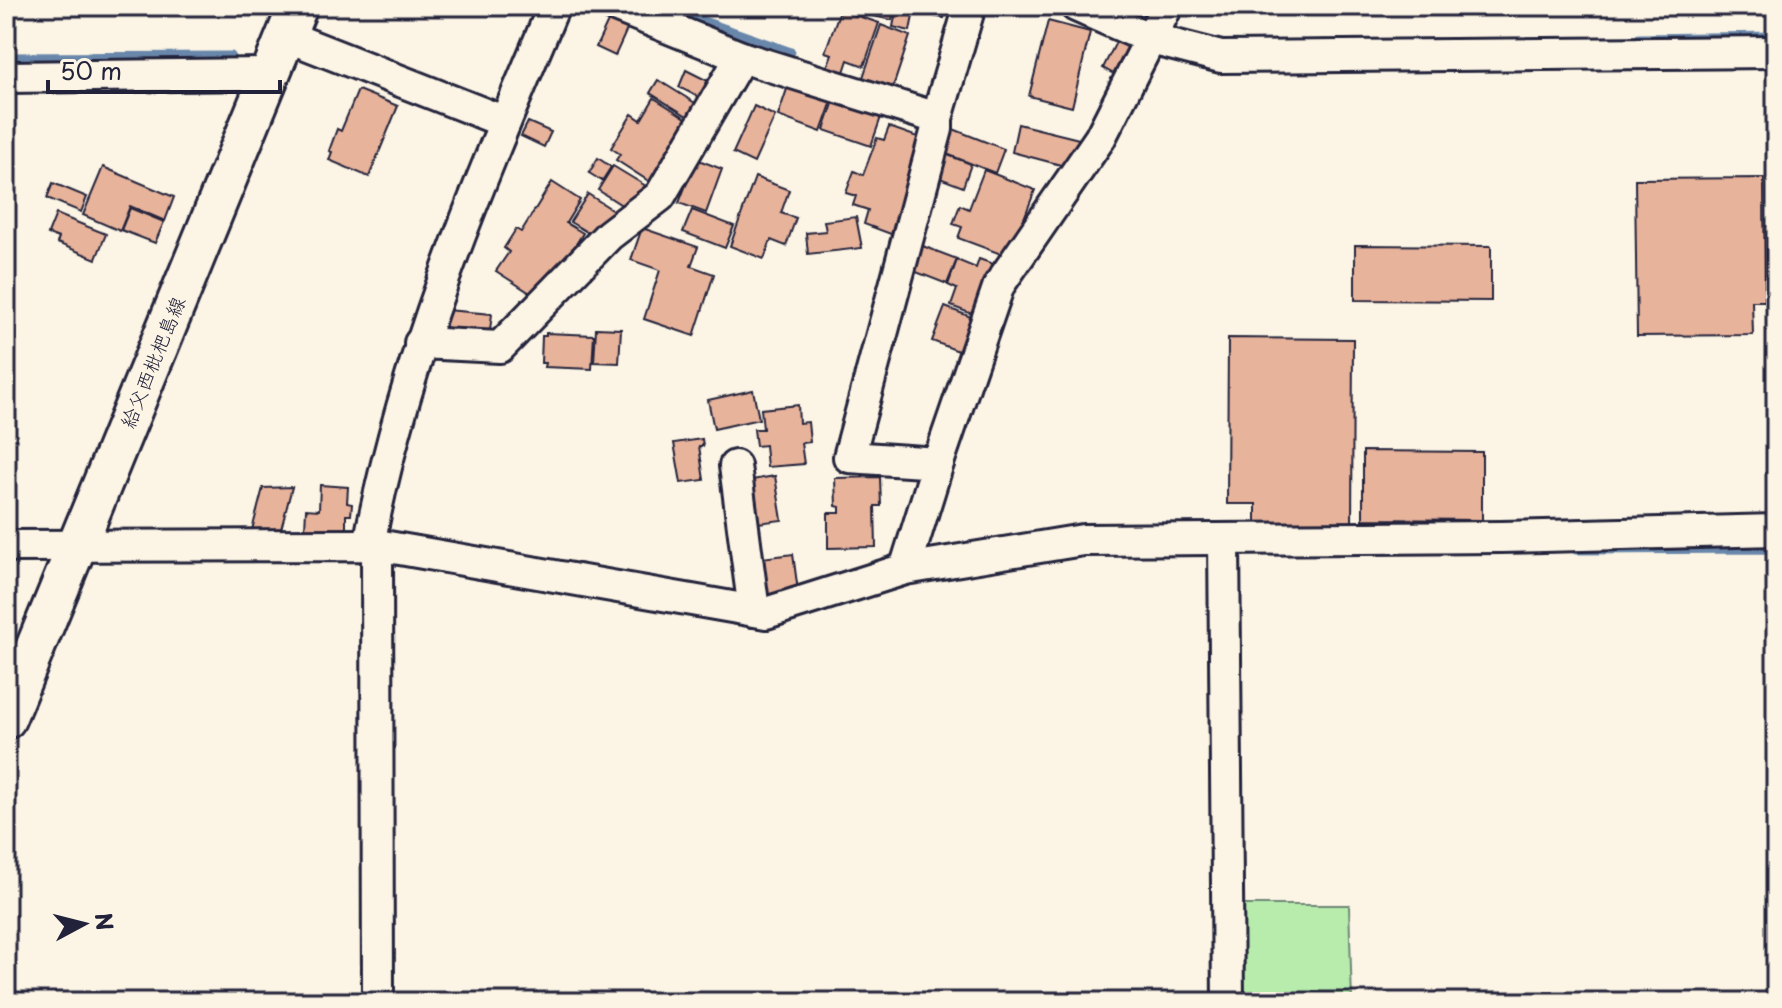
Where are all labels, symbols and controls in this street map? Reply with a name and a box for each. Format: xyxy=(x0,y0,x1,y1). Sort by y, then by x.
scale bar xyxy=(48,44,280,94)
text: 50 m xyxy=(60,52,122,88)
street label: 給父西枇杷島線 xyxy=(112,291,192,433)
north arrow xyxy=(44,884,124,964)
text: N xyxy=(88,911,123,932)

